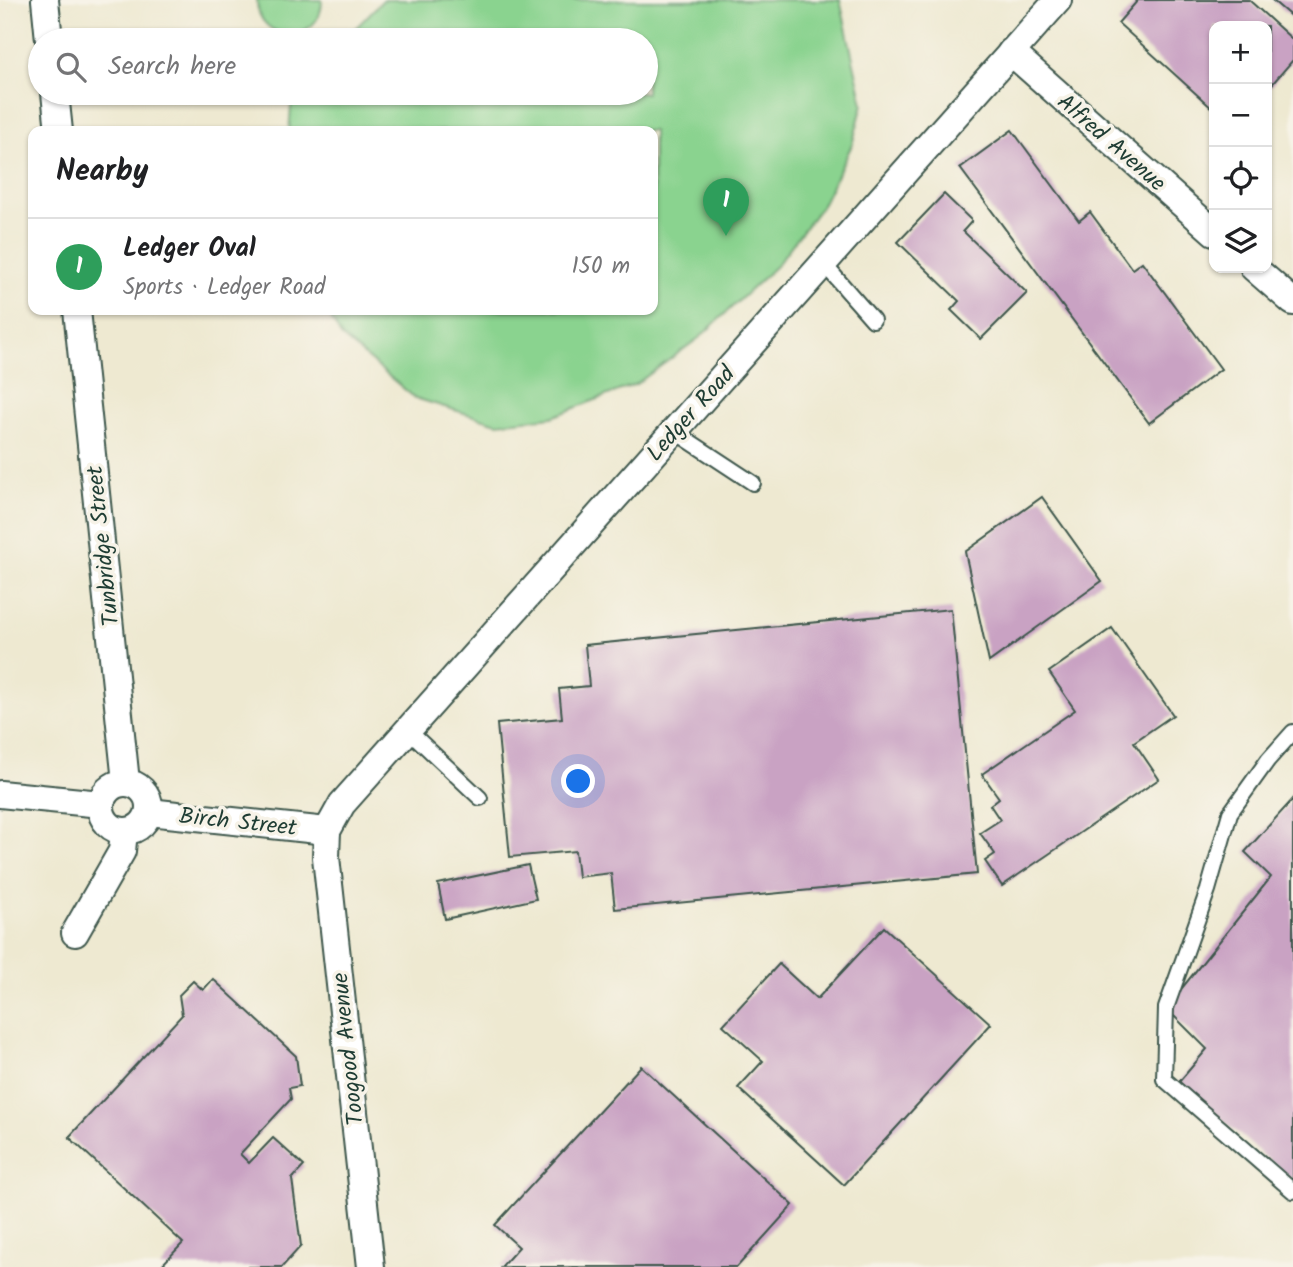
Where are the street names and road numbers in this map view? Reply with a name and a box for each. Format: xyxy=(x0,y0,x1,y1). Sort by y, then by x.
street label: Alfred Avenue xyxy=(1048,86,1173,201)
street label: Ledger Road xyxy=(638,358,745,470)
street label: Tunbridge Street xyxy=(78,463,130,628)
street label: Birch Street xyxy=(177,799,299,847)
street label: Toogood Avenue xyxy=(323,971,375,1127)

